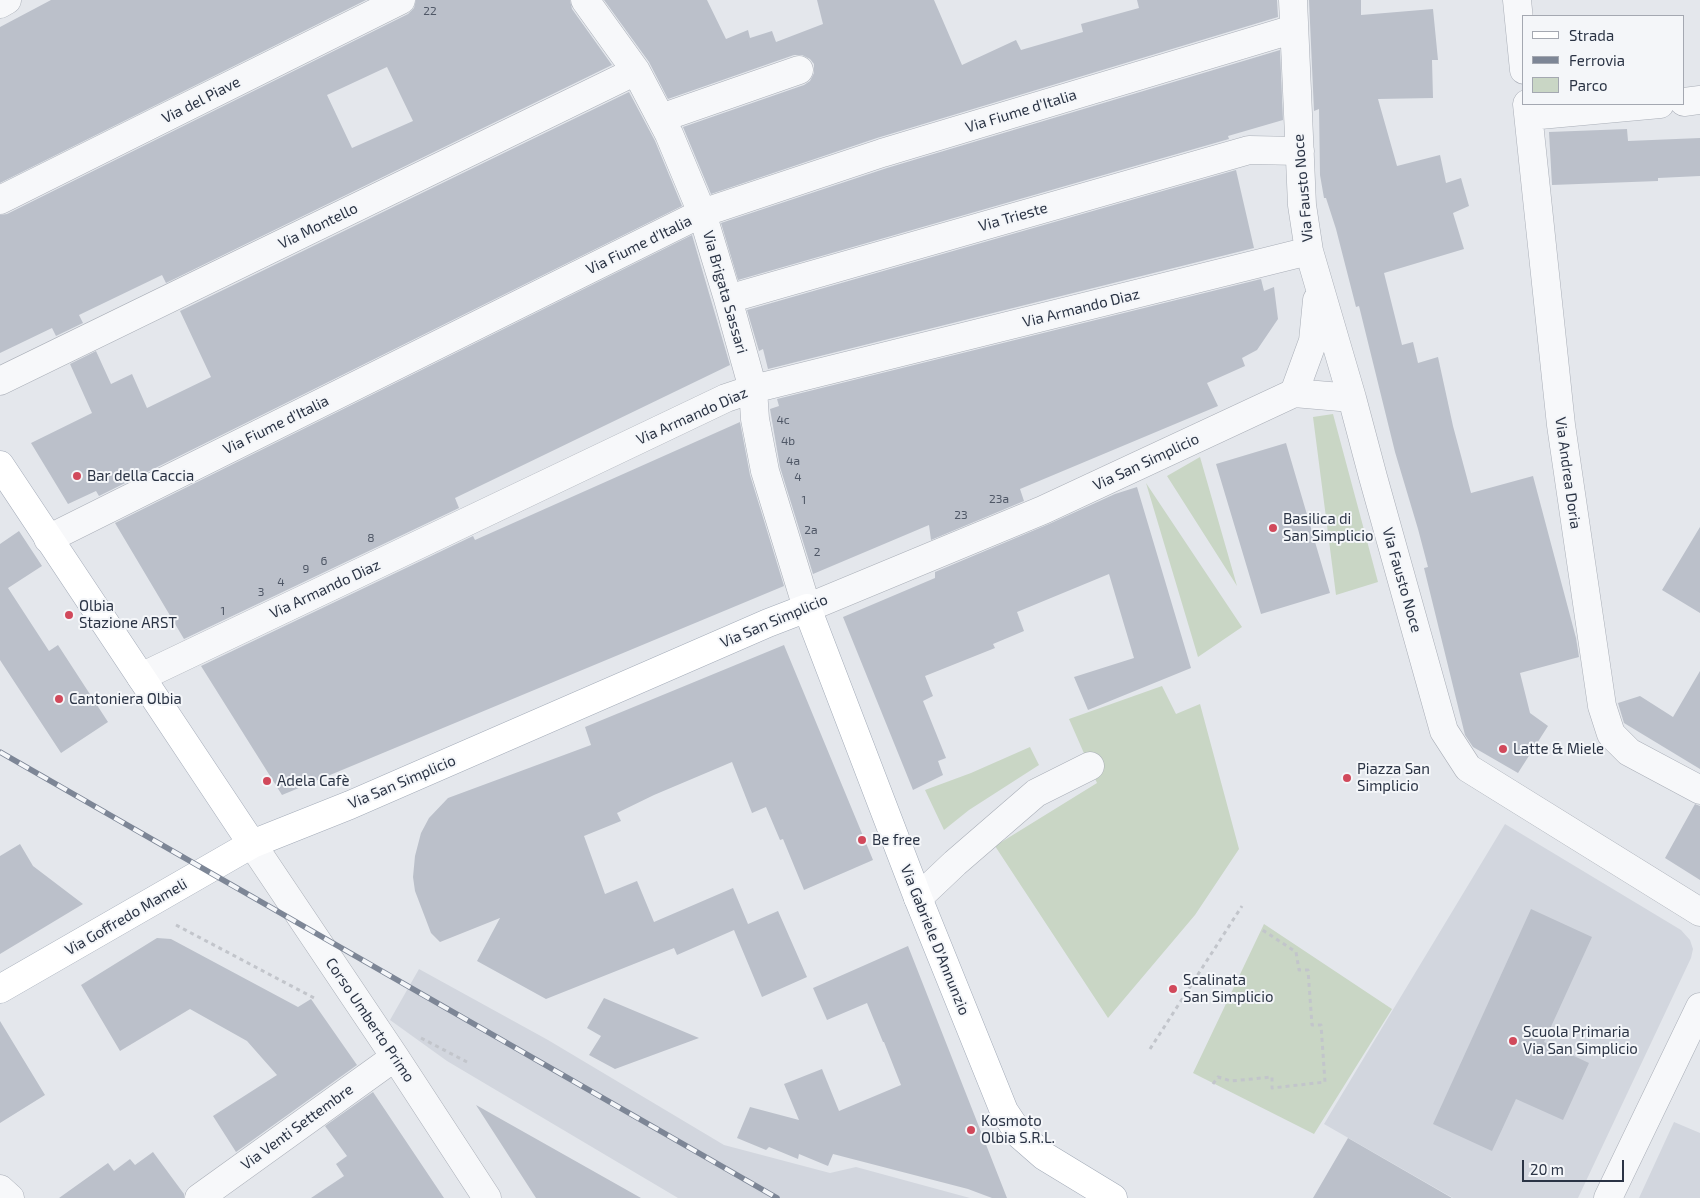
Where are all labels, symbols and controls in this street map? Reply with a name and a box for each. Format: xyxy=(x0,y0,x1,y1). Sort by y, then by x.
house number: 22 xyxy=(423,4,437,18)
legend xyxy=(1522,15,1685,105)
text: Strada xyxy=(1569,26,1614,44)
text: Ferrovia xyxy=(1569,51,1625,69)
street label: Via del Piave xyxy=(159,73,243,127)
text: Parco xyxy=(1569,76,1608,94)
street label: Via Fiume d'Italia xyxy=(963,86,1079,136)
street label: Via Fausto Noce xyxy=(1289,133,1317,243)
street label: Via Montello xyxy=(275,199,361,253)
street label: Via Trieste xyxy=(976,199,1050,235)
street label: Via Fiume d'Italia xyxy=(583,212,695,278)
street label: Via Brigata Sassari xyxy=(699,228,751,356)
street label: Via Armando Diaz xyxy=(1021,285,1141,331)
street label: Via Armando Diaz xyxy=(634,383,750,449)
street label: Via Fiume d'Italia xyxy=(220,392,332,458)
house number: 4c xyxy=(776,413,790,427)
street label: Via Andrea Doria xyxy=(1551,416,1585,530)
street label: Via San Simplicio xyxy=(1090,430,1202,494)
house number: 4b xyxy=(781,434,795,448)
house number: 4a xyxy=(786,454,800,468)
place label: Bar della Caccia xyxy=(87,467,194,485)
marker: Bar della Caccia xyxy=(71,470,83,482)
house number: 4 xyxy=(794,470,802,484)
house number: 23a xyxy=(989,492,1009,506)
house number: 1 xyxy=(802,493,806,507)
house number: 23 xyxy=(954,508,968,522)
place label: Basilica di San Simplicio xyxy=(1283,510,1373,545)
marker: Basilica di San Simplicio xyxy=(1267,522,1279,534)
house number: 2a xyxy=(804,523,818,537)
street label: Via Fausto Noce xyxy=(1378,525,1426,635)
house number: 8 xyxy=(367,531,375,545)
house number: 2 xyxy=(814,545,820,559)
house number: 6 xyxy=(321,554,327,568)
street label: Via Armando Diaz xyxy=(267,556,383,622)
house number: 9 xyxy=(303,562,309,576)
house number: 4 xyxy=(277,575,285,589)
house number: 3 xyxy=(258,585,264,599)
street label: Via San Simplicio xyxy=(718,590,830,652)
place label: Olbia Stazione ARST xyxy=(79,597,177,632)
house number: 1 xyxy=(221,604,225,618)
marker: Olbia Stazione ARST xyxy=(63,609,75,621)
place label: Cantoniera Olbia xyxy=(69,690,182,708)
marker: Cantoniera Olbia xyxy=(53,693,65,705)
place label: Latte & Miele xyxy=(1513,740,1604,758)
marker: Latte & Miele xyxy=(1497,743,1509,755)
street label: Via San Simplicio xyxy=(346,751,458,813)
place label: Piazza San Simplicio xyxy=(1357,760,1430,795)
place label: Adela Cafè xyxy=(277,772,349,790)
marker: Piazza San Simplicio xyxy=(1341,772,1353,784)
marker: Adela Cafè xyxy=(261,775,273,787)
place label: Be free xyxy=(872,831,920,849)
marker: Be free xyxy=(856,834,868,846)
street label: Via Gabriele D'Annunzio xyxy=(897,862,973,1018)
street label: Via Goffredo Mameli xyxy=(62,875,190,959)
street label: Corso Umberto Primo xyxy=(322,954,418,1086)
place label: Scalinata San Simplicio xyxy=(1183,971,1273,1006)
marker: Scalinata San Simplicio xyxy=(1167,983,1179,995)
place label: Scuola Primaria Via San Simplicio xyxy=(1523,1023,1638,1058)
marker: Scuola Primaria Via San Simplicio xyxy=(1507,1035,1519,1047)
street label: Via Venti Settembre xyxy=(237,1080,357,1174)
place label: Kosmoto Olbia S.R.L. xyxy=(981,1112,1055,1147)
marker: Kosmoto Olbia S.R.L. xyxy=(965,1124,977,1136)
scale bar xyxy=(1525,1150,1628,1182)
text: 20 m xyxy=(1530,1160,1564,1178)

